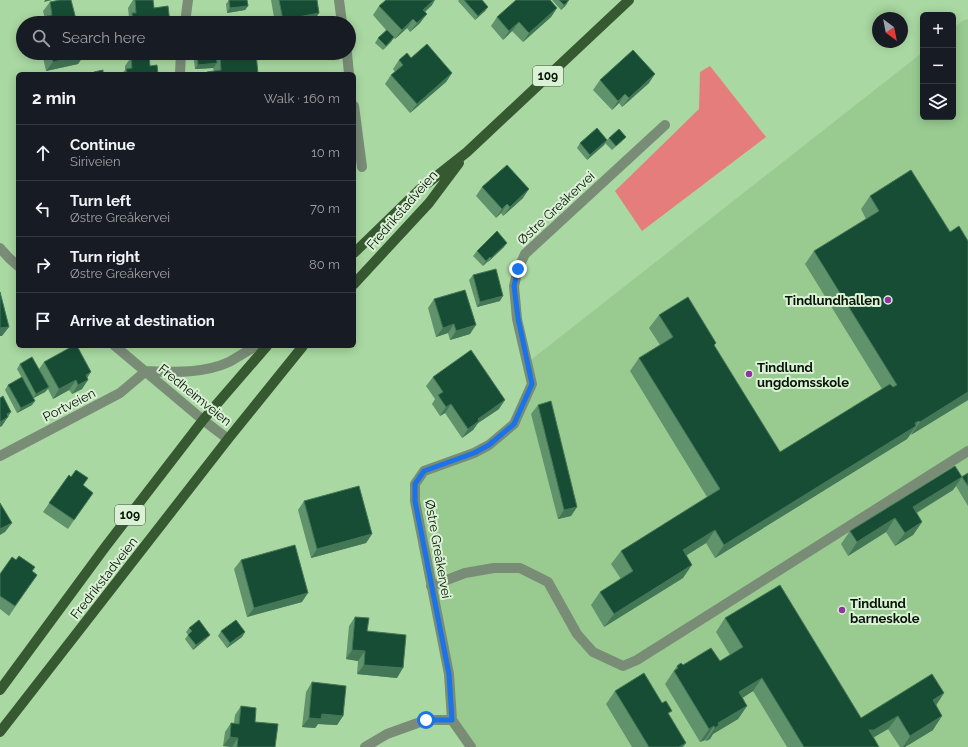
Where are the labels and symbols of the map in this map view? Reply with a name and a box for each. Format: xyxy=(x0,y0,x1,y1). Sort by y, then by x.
north arrow xyxy=(872,12,908,48)
road number: 109 xyxy=(533,66,563,86)
street label: Fredrikstadveien xyxy=(364,167,440,253)
street label: Østre Greåkervei xyxy=(514,168,598,248)
route end xyxy=(509,260,527,278)
place label: Tindlundhallen xyxy=(785,293,880,308)
marker: Tindlundhallen xyxy=(883,295,893,305)
place label: Tindlund ungdomsskole xyxy=(757,360,849,390)
street label: Fredheimveien xyxy=(156,361,234,429)
marker: Tindlund ungdomsskole xyxy=(744,369,754,379)
street label: Portveien xyxy=(40,385,98,425)
street label: Østre Greåkervei xyxy=(422,498,454,600)
road number: 109 xyxy=(115,505,145,525)
street label: Fredrikstadveien xyxy=(67,534,141,622)
place label: Tindlund barneskole xyxy=(850,596,920,626)
marker: Tindlund barneskole xyxy=(837,605,847,615)
route start xyxy=(417,711,435,729)

